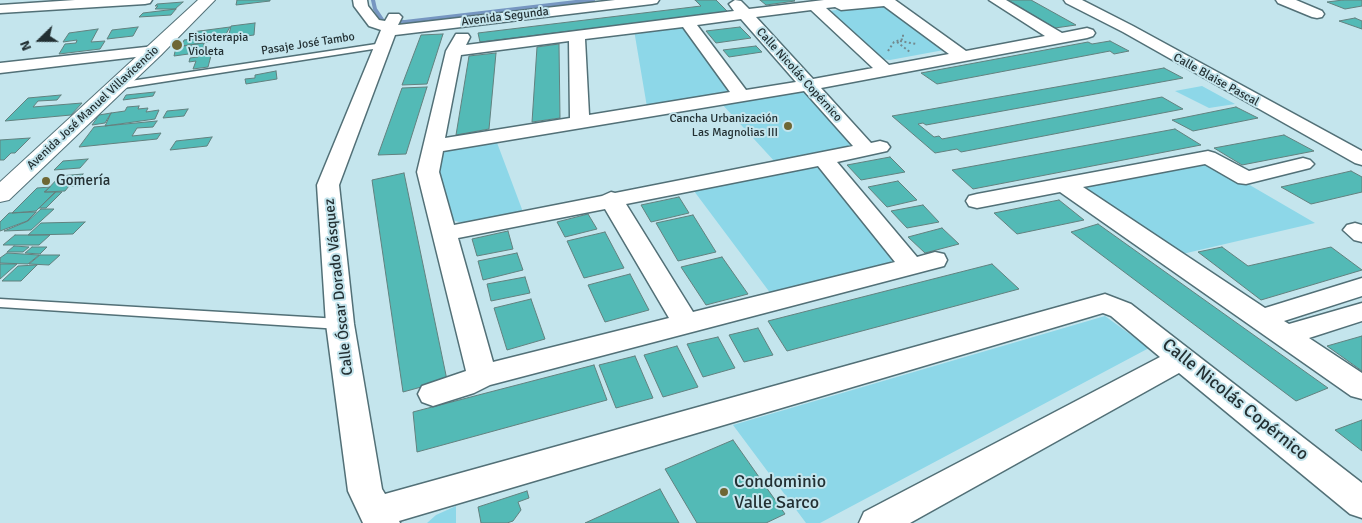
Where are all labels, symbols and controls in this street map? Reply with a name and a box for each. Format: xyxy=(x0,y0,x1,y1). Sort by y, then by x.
street label: Avenida Segunda xyxy=(461,4,549,30)
north arrow xyxy=(15,15,65,65)
street label: Calle Nicolás Copérnico xyxy=(753,25,845,125)
street label: Pasaje José Tambo xyxy=(260,29,356,59)
place label: Fisioterapia Violeta xyxy=(188,31,248,59)
text: N xyxy=(16,38,35,54)
marker: Fisioterapia Violeta xyxy=(170,38,184,52)
street label: Avenida José Manuel Villavicencio xyxy=(24,43,162,173)
street label: Calle Blaise Pascal xyxy=(1171,50,1261,110)
place label: Cancha Urbanización Las Magnolias III xyxy=(669,112,778,140)
marker: Cancha Urbanización Las Magnolias III xyxy=(782,120,794,132)
place label: Gomería xyxy=(56,172,110,190)
marker: Gomería xyxy=(40,175,52,187)
street label: Calle Óscar Dorado Vásquez xyxy=(321,198,357,376)
street label: Calle Nicolás Copérnico xyxy=(1158,334,1312,466)
place label: Condominio Valle Sarco xyxy=(734,471,826,514)
marker: Condominio Valle Sarco xyxy=(718,486,730,498)

